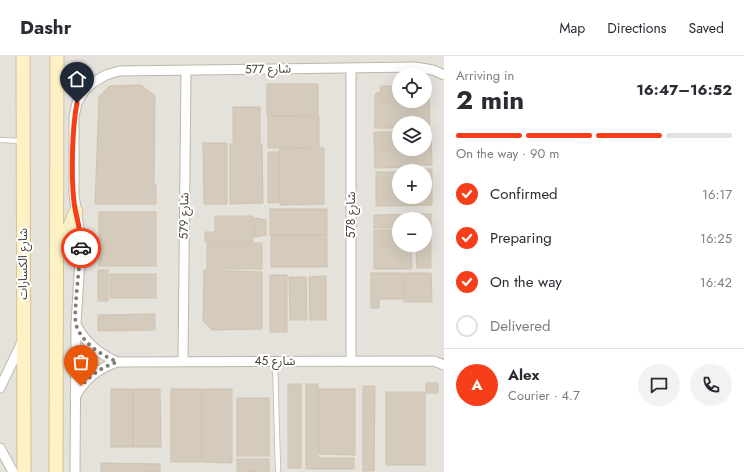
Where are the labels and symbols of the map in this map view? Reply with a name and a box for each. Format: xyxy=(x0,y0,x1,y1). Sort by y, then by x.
street label: شارع 577 xyxy=(245,60,291,78)
pin xyxy=(60,62,94,103)
street label: شارع 579 xyxy=(175,192,193,240)
street label: شارع 578 xyxy=(342,192,360,238)
street label: شارع الكسارات xyxy=(14,228,32,300)
courier xyxy=(61,228,101,268)
pin xyxy=(64,345,98,386)
street label: شارع 45 xyxy=(255,352,295,370)

